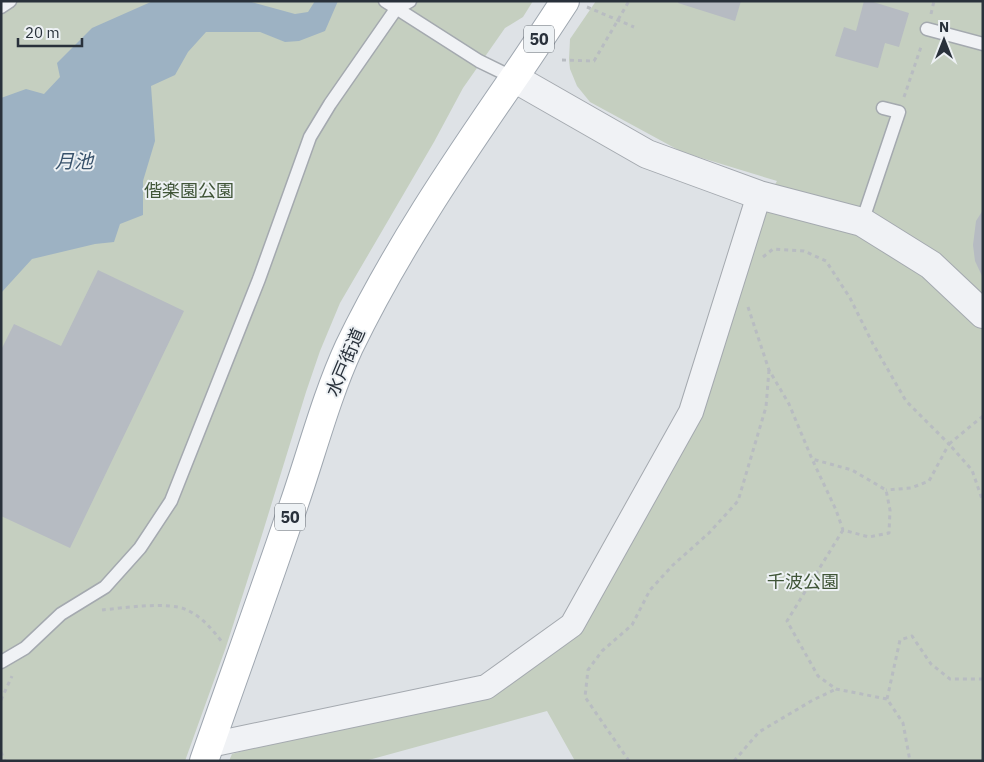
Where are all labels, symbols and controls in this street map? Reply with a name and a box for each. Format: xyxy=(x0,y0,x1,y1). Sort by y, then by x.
scale bar xyxy=(18,15,81,47)
north arrow xyxy=(919,15,969,65)
text: N xyxy=(939,18,949,36)
text: 20 m xyxy=(25,23,60,42)
road number: 50 xyxy=(524,26,554,52)
water label: 月池 xyxy=(55,149,95,173)
park label: 偕楽園公園 xyxy=(144,179,234,202)
street label: 水戸街道 xyxy=(320,324,370,400)
road number: 50 xyxy=(275,504,305,530)
park label: 千波公園 xyxy=(767,570,839,593)

